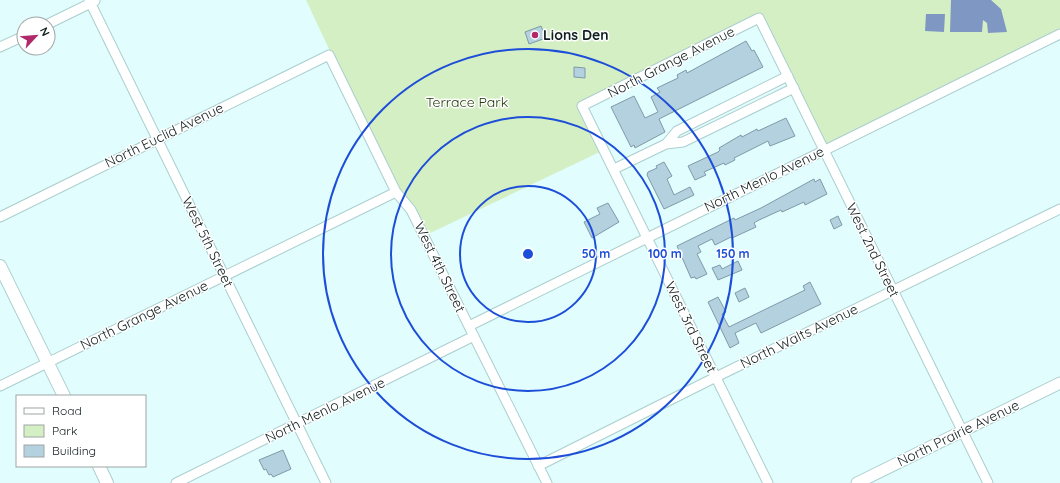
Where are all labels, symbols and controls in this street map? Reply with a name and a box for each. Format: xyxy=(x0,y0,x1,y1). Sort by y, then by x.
north arrow xyxy=(16,16,56,56)
street label: North Grange Avenue xyxy=(604,22,738,102)
text: N xyxy=(37,25,53,38)
place label: Lions Den xyxy=(543,26,609,44)
marker: Lions Den xyxy=(530,30,540,40)
park label: Terrace Park xyxy=(426,93,508,111)
street label: North Euclid Avenue xyxy=(102,98,226,172)
street label: North Menlo Avenue xyxy=(701,142,827,216)
street label: West 5th Street xyxy=(178,194,238,291)
street label: West 2nd Street xyxy=(842,200,904,300)
street label: West 4th Street xyxy=(410,219,470,315)
text: 50 m xyxy=(582,246,610,261)
text: 100 m xyxy=(648,246,682,261)
text: 150 m xyxy=(716,246,750,261)
centre of rings xyxy=(521,247,535,261)
street label: North Grange Avenue xyxy=(77,276,211,354)
street label: West 3rd Street xyxy=(661,278,721,376)
street label: North Walts Avenue xyxy=(737,300,861,372)
street label: North Menlo Avenue xyxy=(262,373,388,447)
legend xyxy=(16,395,146,467)
street label: North Prairie Avenue xyxy=(894,396,1022,470)
text: Road xyxy=(52,403,82,418)
text: Park xyxy=(52,423,77,438)
text: Building xyxy=(52,443,96,458)

